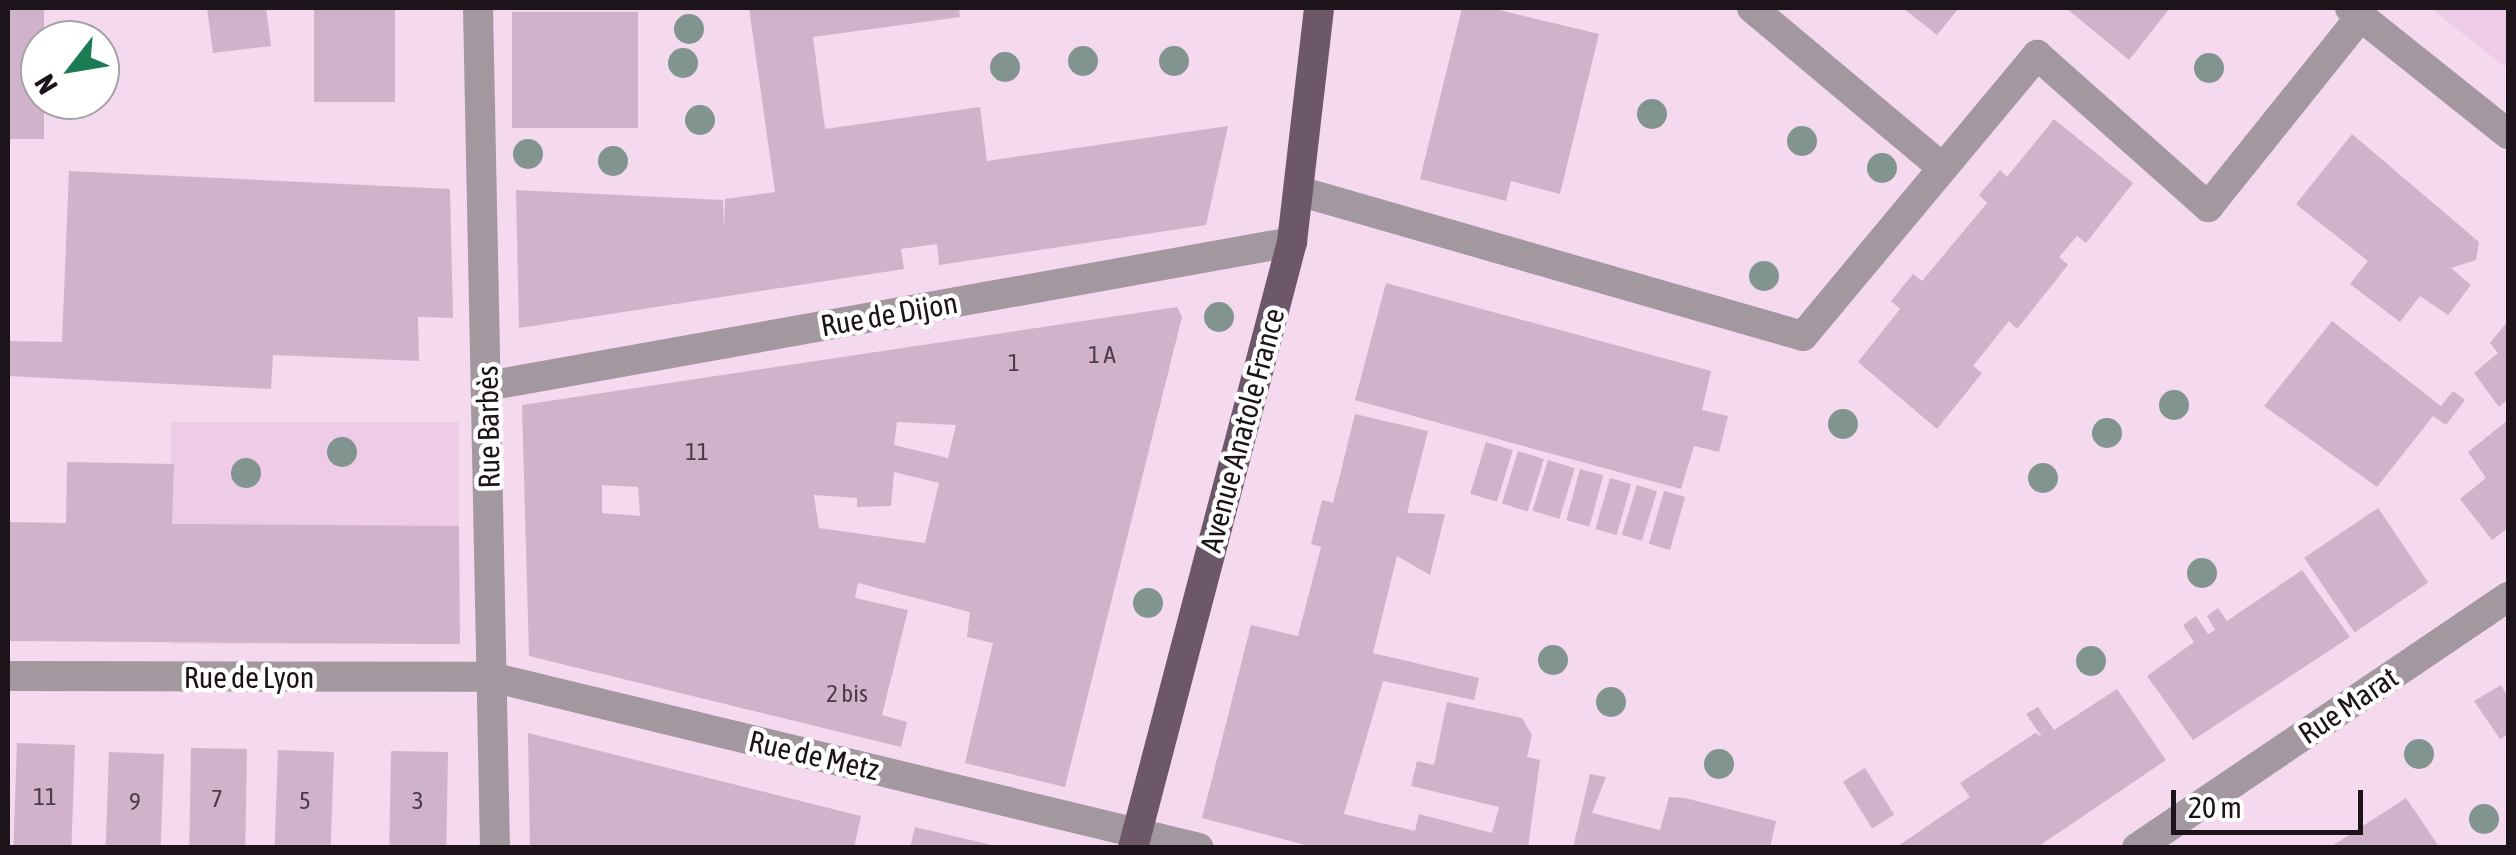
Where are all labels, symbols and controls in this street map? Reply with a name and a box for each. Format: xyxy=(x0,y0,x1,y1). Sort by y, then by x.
north arrow xyxy=(20,20,120,120)
text: N xyxy=(28,69,64,100)
street label: Rue de Dijon xyxy=(818,284,960,344)
street label: Avenue Anatole France xyxy=(1192,304,1292,556)
house number: 1 A xyxy=(1088,339,1116,369)
house number: 1 xyxy=(1008,347,1020,377)
street label: Rue Barbès xyxy=(469,365,507,489)
house number: 11 xyxy=(685,436,709,466)
street label: Rue de Lyon xyxy=(184,659,314,695)
street label: Rue Marat xyxy=(2291,659,2405,751)
house number: 2 bis xyxy=(826,678,868,708)
street label: Rue de Metz xyxy=(745,723,883,787)
scale bar xyxy=(2176,770,2368,832)
house number: 11 xyxy=(33,781,57,811)
house number: 7 xyxy=(211,783,223,813)
house number: 5 xyxy=(299,785,311,815)
house number: 3 xyxy=(412,785,424,815)
house number: 9 xyxy=(129,786,141,816)
text: 20 m xyxy=(2188,790,2242,824)

